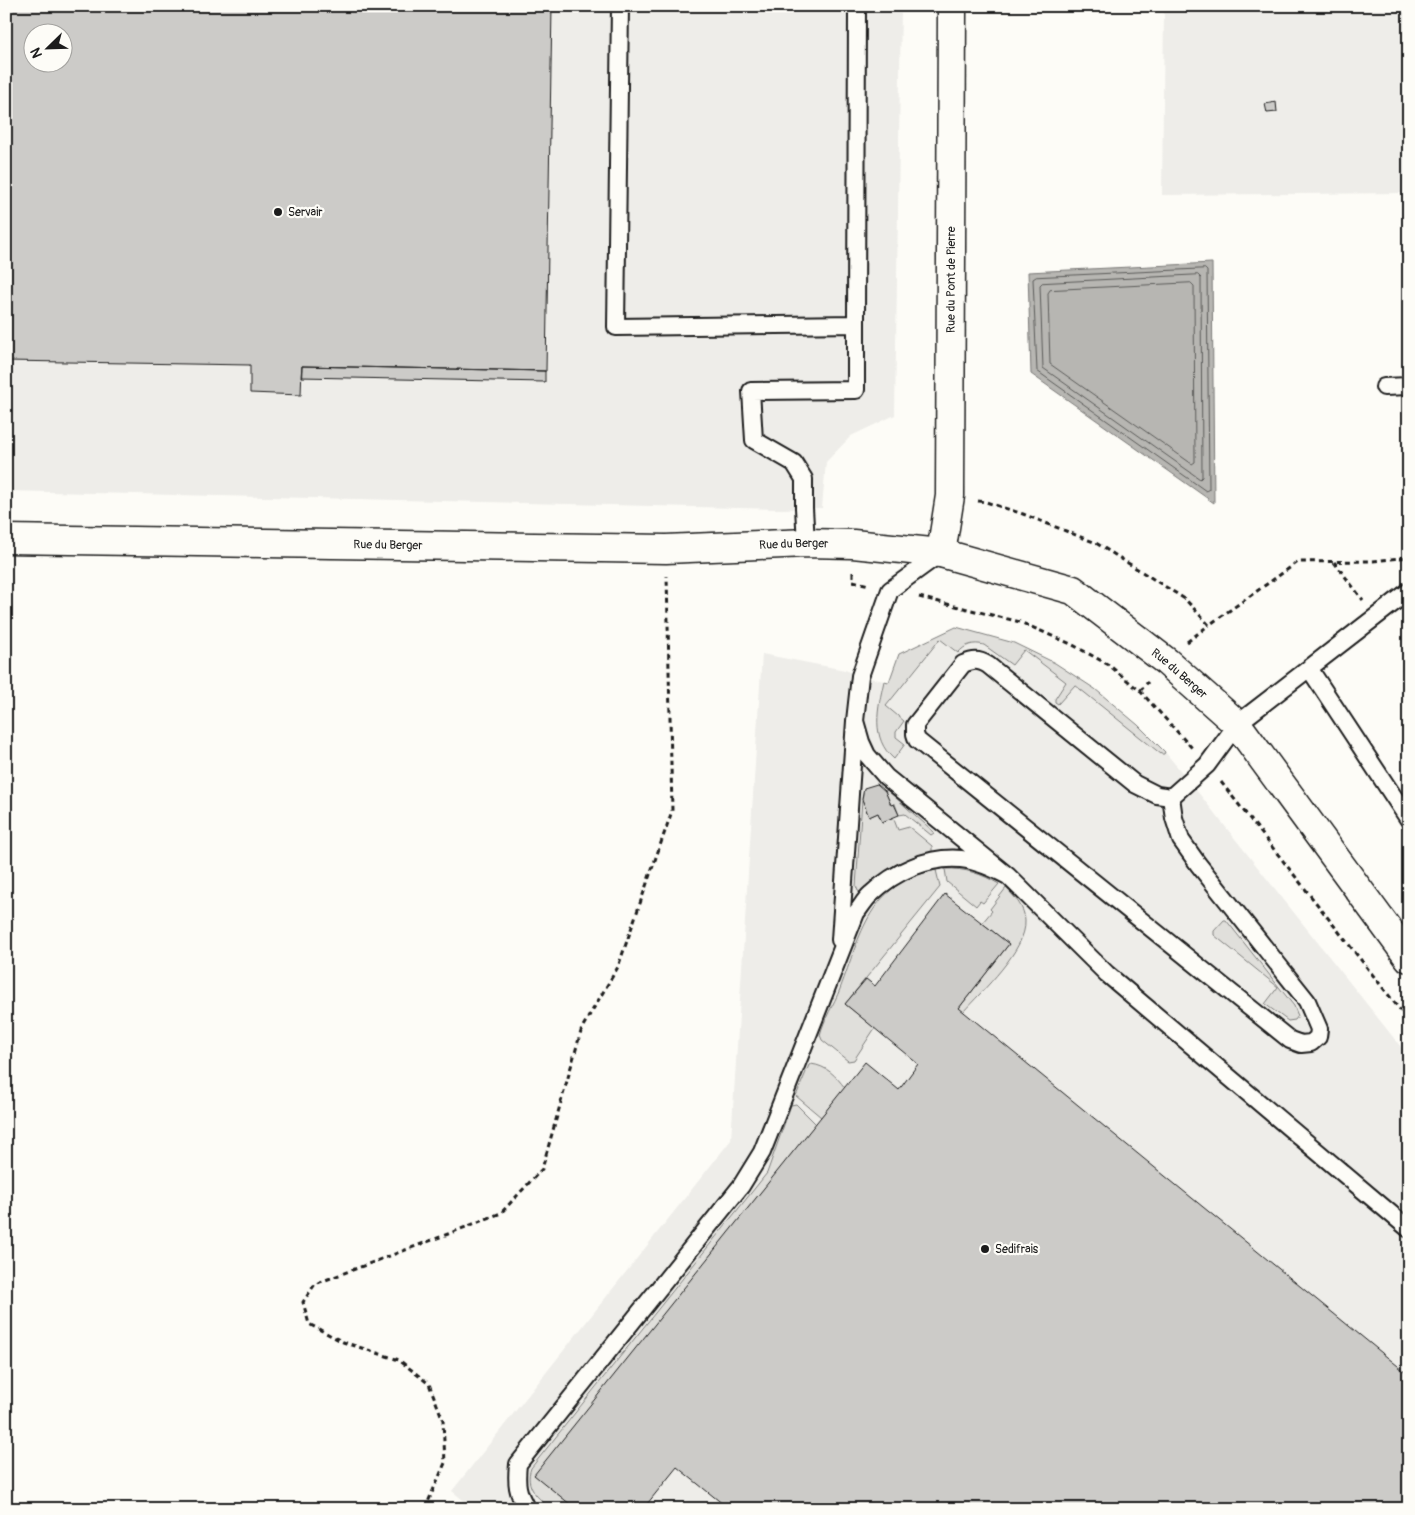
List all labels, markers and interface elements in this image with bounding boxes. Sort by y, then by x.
north arrow [22,22,72,72]
text: N [27,45,46,61]
place label: Servair [288,205,323,220]
marker: Servair [272,206,284,218]
street label: Rue du Pont de Pierre [944,226,959,333]
street label: Rue du Berger [759,536,829,553]
street label: Rue du Berger [353,537,423,553]
street label: Rue du Berger [1148,646,1211,703]
place label: Sedifrais [995,1242,1039,1257]
marker: Sedifrais [979,1243,991,1255]

